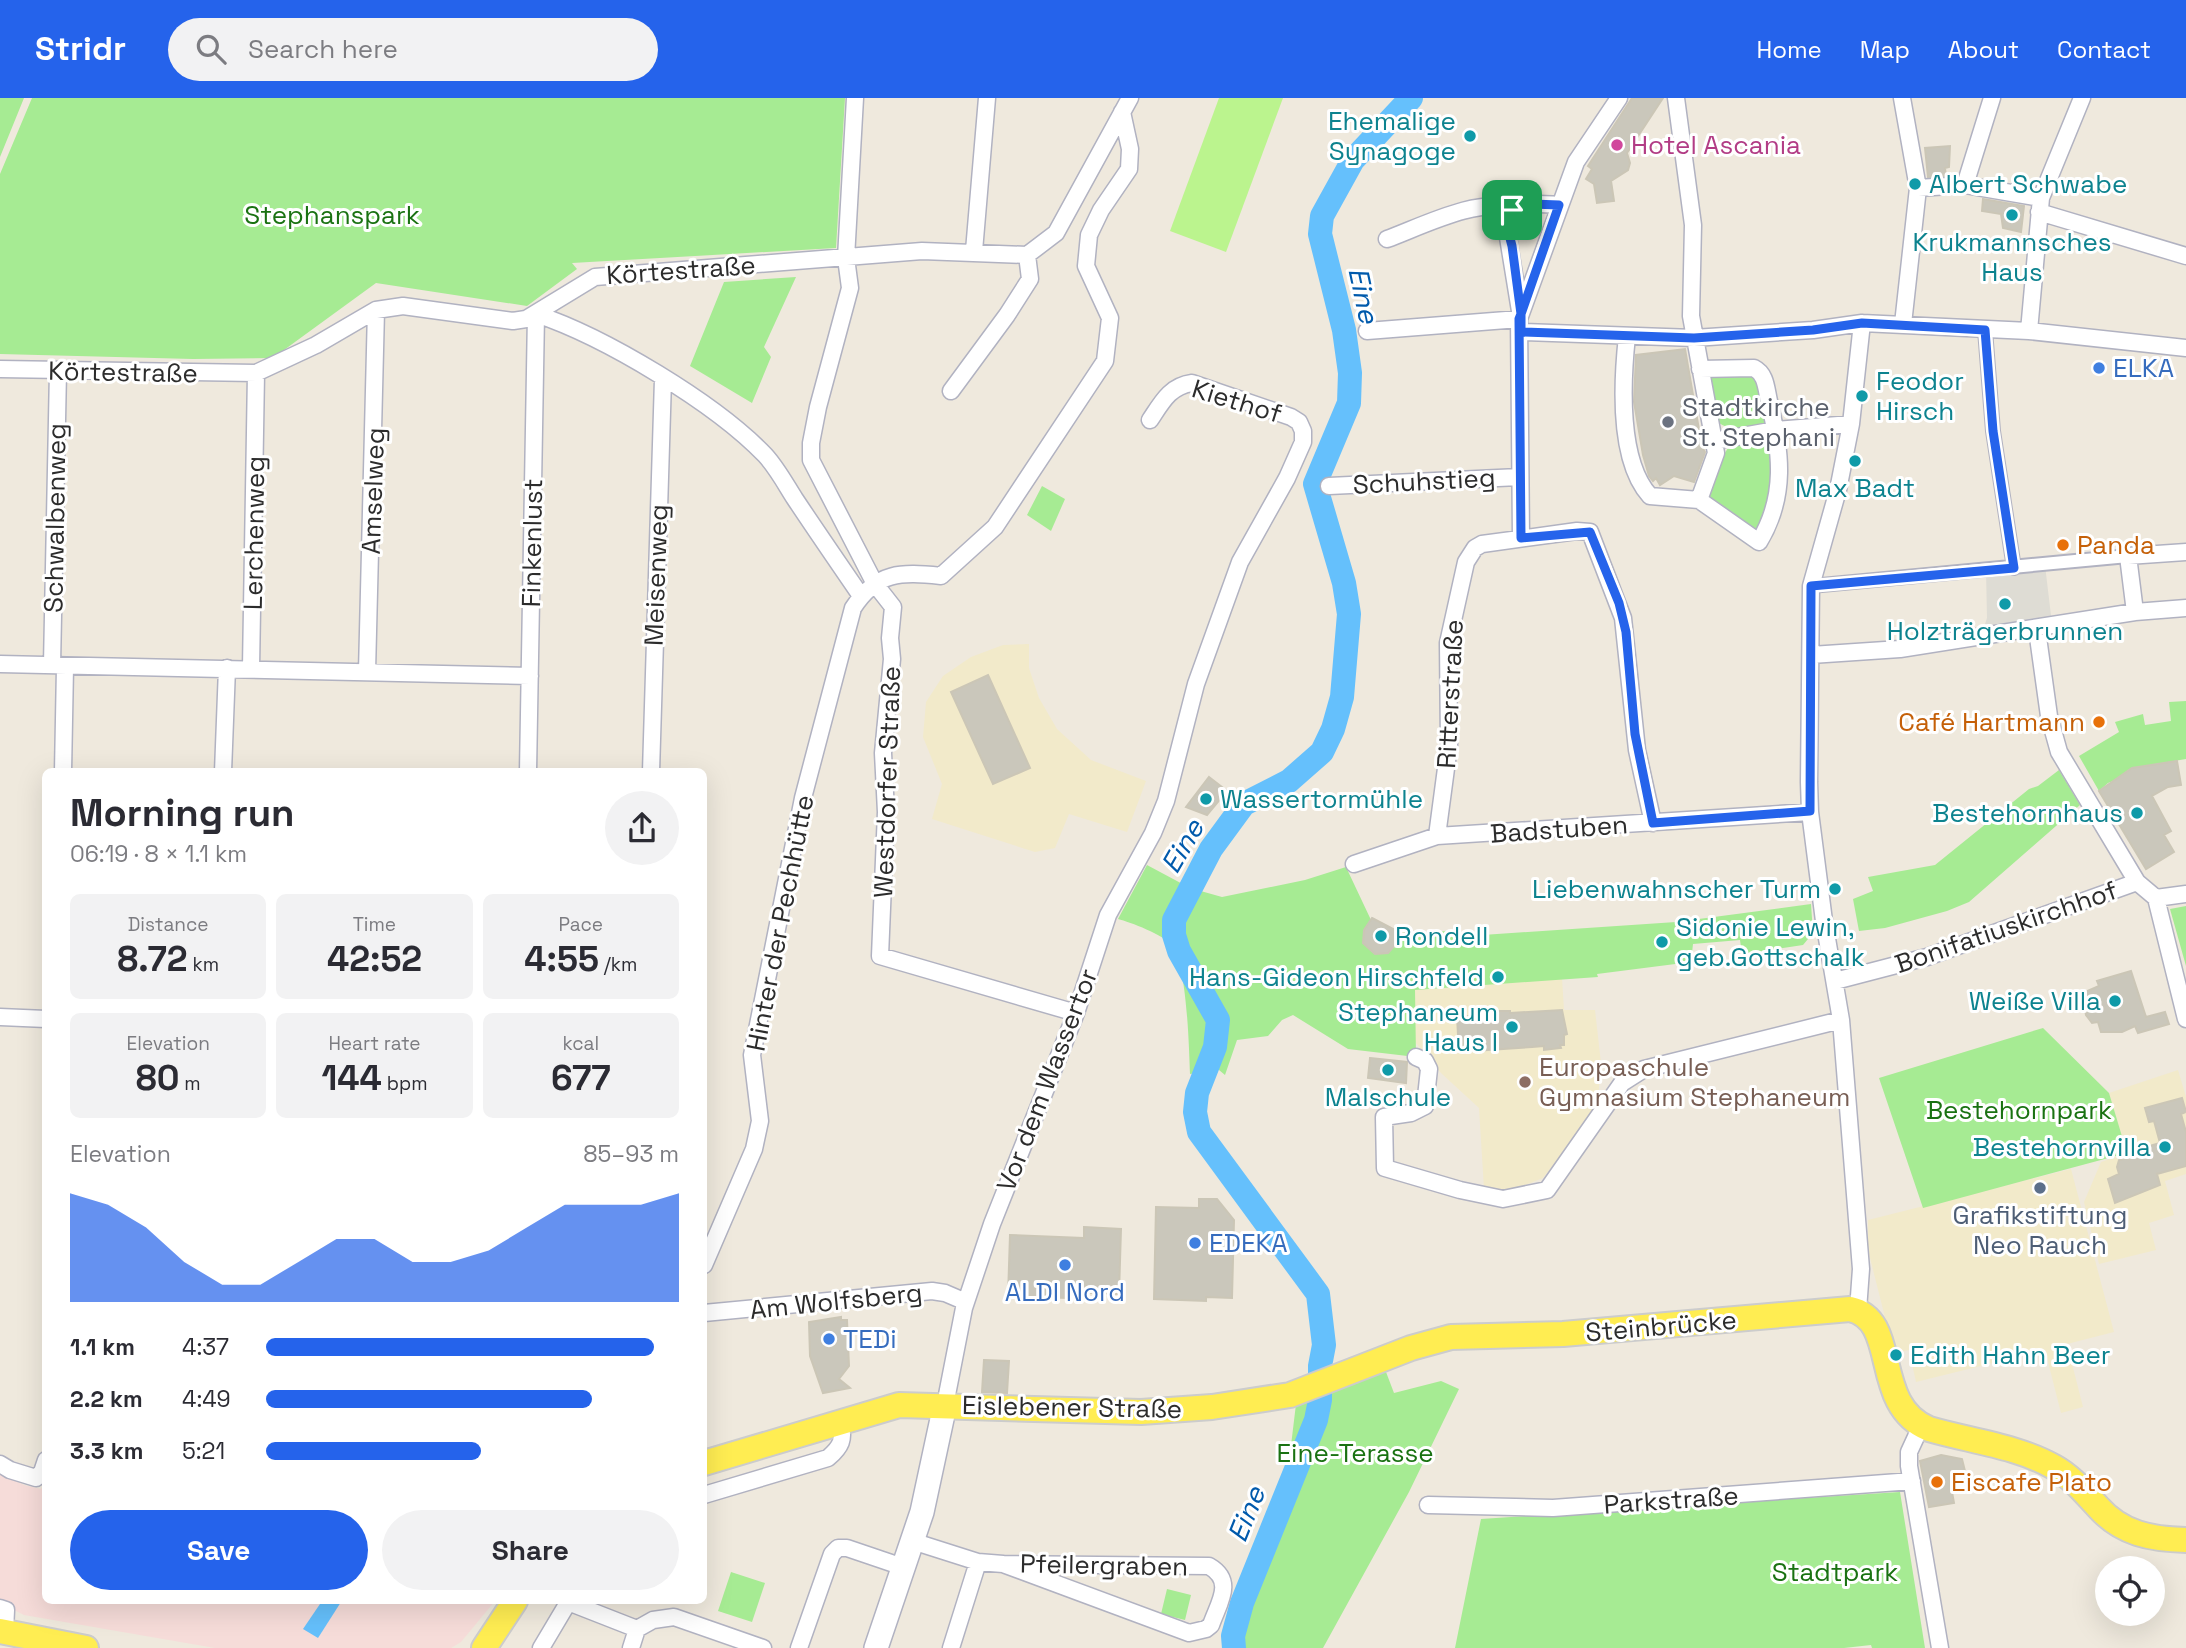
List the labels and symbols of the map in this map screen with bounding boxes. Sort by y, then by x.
place label: Ehemalige Synagoge [1328,104,1456,168]
marker: Ehemalige Synagoge [1462,128,1478,144]
place label: Hotel Ascania [1631,128,1801,162]
marker: Hotel Ascania [1609,137,1625,153]
place label: Albert Schwabe [1929,167,2127,201]
marker: Albert Schwabe [1907,176,1923,192]
pin [1482,180,1542,240]
park label: Stephanspark [244,198,420,232]
marker: Krukmannsches Haus [2004,207,2020,223]
place label: Krukmannsches Haus [1912,225,2112,289]
street label: Körtestraße [605,248,757,292]
water label: Eine [1341,264,1388,328]
place label: ELKA [2113,351,2174,385]
street label: Körtestraße [48,354,198,390]
marker: ELKA [2091,360,2107,376]
place label: Feodor Hirsch [1876,364,1964,428]
street label: Kiethof [1188,371,1286,431]
marker: Feodor Hirsch [1854,388,1870,404]
place label: Stadtkirche St. Stephani [1682,390,1835,454]
marker: Stadtkirche St. Stephani [1660,414,1676,430]
street label: Schwalbenweg [36,423,74,613]
street label: Amselweg [354,427,392,555]
marker: Max Badt [1847,453,1863,469]
street label: Lerchenweg [236,456,272,610]
street label: Schuhstieg [1352,460,1496,502]
place label: Max Badt [1795,471,1915,505]
street label: Finkenlust [514,478,550,608]
street label: Meisenweg [637,504,675,646]
place label: Panda [2077,528,2155,562]
marker: Panda [2055,537,2071,553]
marker: Holzträgerbrunnen [1997,596,2013,612]
place label: Holzträgerbrunnen [1887,614,2123,648]
street label: Ritterstraße [1429,618,1471,770]
street label: Westdorfer Straße [866,665,908,899]
place label: Café Hartmann [1898,705,2085,739]
marker: Café Hartmann [2091,714,2107,730]
place label: Wassertormühle [1220,782,1423,816]
marker: Wassertormühle [1198,791,1214,807]
street label: Hinter der Pechhütte [738,792,822,1054]
place label: Bestehornhaus [1932,796,2123,830]
marker: Bestehornhaus [2129,805,2145,821]
street label: Badstuben [1489,807,1629,851]
water label: Eine [1152,811,1212,879]
place label: Liebenwahnscher Turm [1532,872,1821,906]
street label: Bonifatiuskirchhof [1890,873,2122,981]
marker: Liebenwahnscher Turm [1827,881,1843,897]
place label: Sidonie Lewin, geb.Gottschalk [1676,910,1865,974]
place label: Rondell [1395,919,1488,953]
marker: Rondell [1373,928,1389,944]
marker: Sidonie Lewin, geb.Gottschalk [1654,934,1670,950]
place label: Hans-Gideon Hirschfeld [1189,960,1484,994]
street label: Vor dem Wassertor [989,964,1105,1196]
marker: Hans-Gideon Hirschfeld [1490,969,1506,985]
place label: Weiße Villa [1969,984,2101,1018]
marker: Weiße Villa [2107,993,2123,1009]
place label: Stephaneum Haus I [1338,995,1498,1059]
marker: Stephaneum Haus I [1504,1019,1520,1035]
place label: Europaschule Gymnasium Stephaneum [1539,1050,1850,1114]
marker: Malschule [1380,1062,1396,1078]
marker: Europaschule Gymnasium Stephaneum [1517,1074,1533,1090]
place label: Malschule [1325,1080,1451,1114]
park label: Bestehornpark [1926,1093,2112,1127]
place label: Bestehornvilla [1973,1130,2151,1164]
marker: Bestehornvilla [2157,1139,2173,1155]
marker: Grafikstiftung Neo Rauch [2032,1180,2048,1196]
place label: Grafikstiftung Neo Rauch [1953,1198,2127,1262]
place label: EDEKA [1209,1226,1288,1260]
marker: EDEKA [1187,1235,1203,1251]
marker: ALDI Nord [1057,1257,1073,1273]
street label: Am Wolfsberg [748,1275,924,1327]
place label: ALDI Nord [1005,1275,1125,1309]
street label: Steinbrücke [1584,1302,1738,1350]
place label: TEDi [843,1322,897,1356]
marker: TEDi [821,1331,837,1347]
place label: Edith Hahn Beer [1910,1338,2111,1372]
marker: Edith Hahn Beer [1888,1347,1904,1363]
street label: Eislebener Straße [962,1388,1182,1426]
park label: Eine-Terasse [1276,1436,1434,1470]
place label: Eiscafe Plato [1951,1465,2112,1499]
marker: Eiscafe Plato [1929,1474,1945,1490]
street label: Parkstraße [1602,1478,1740,1522]
water label: Eine [1219,1480,1274,1547]
street label: Pfeilergraben [1019,1547,1189,1583]
park label: Stadtpark [1772,1555,1898,1589]

